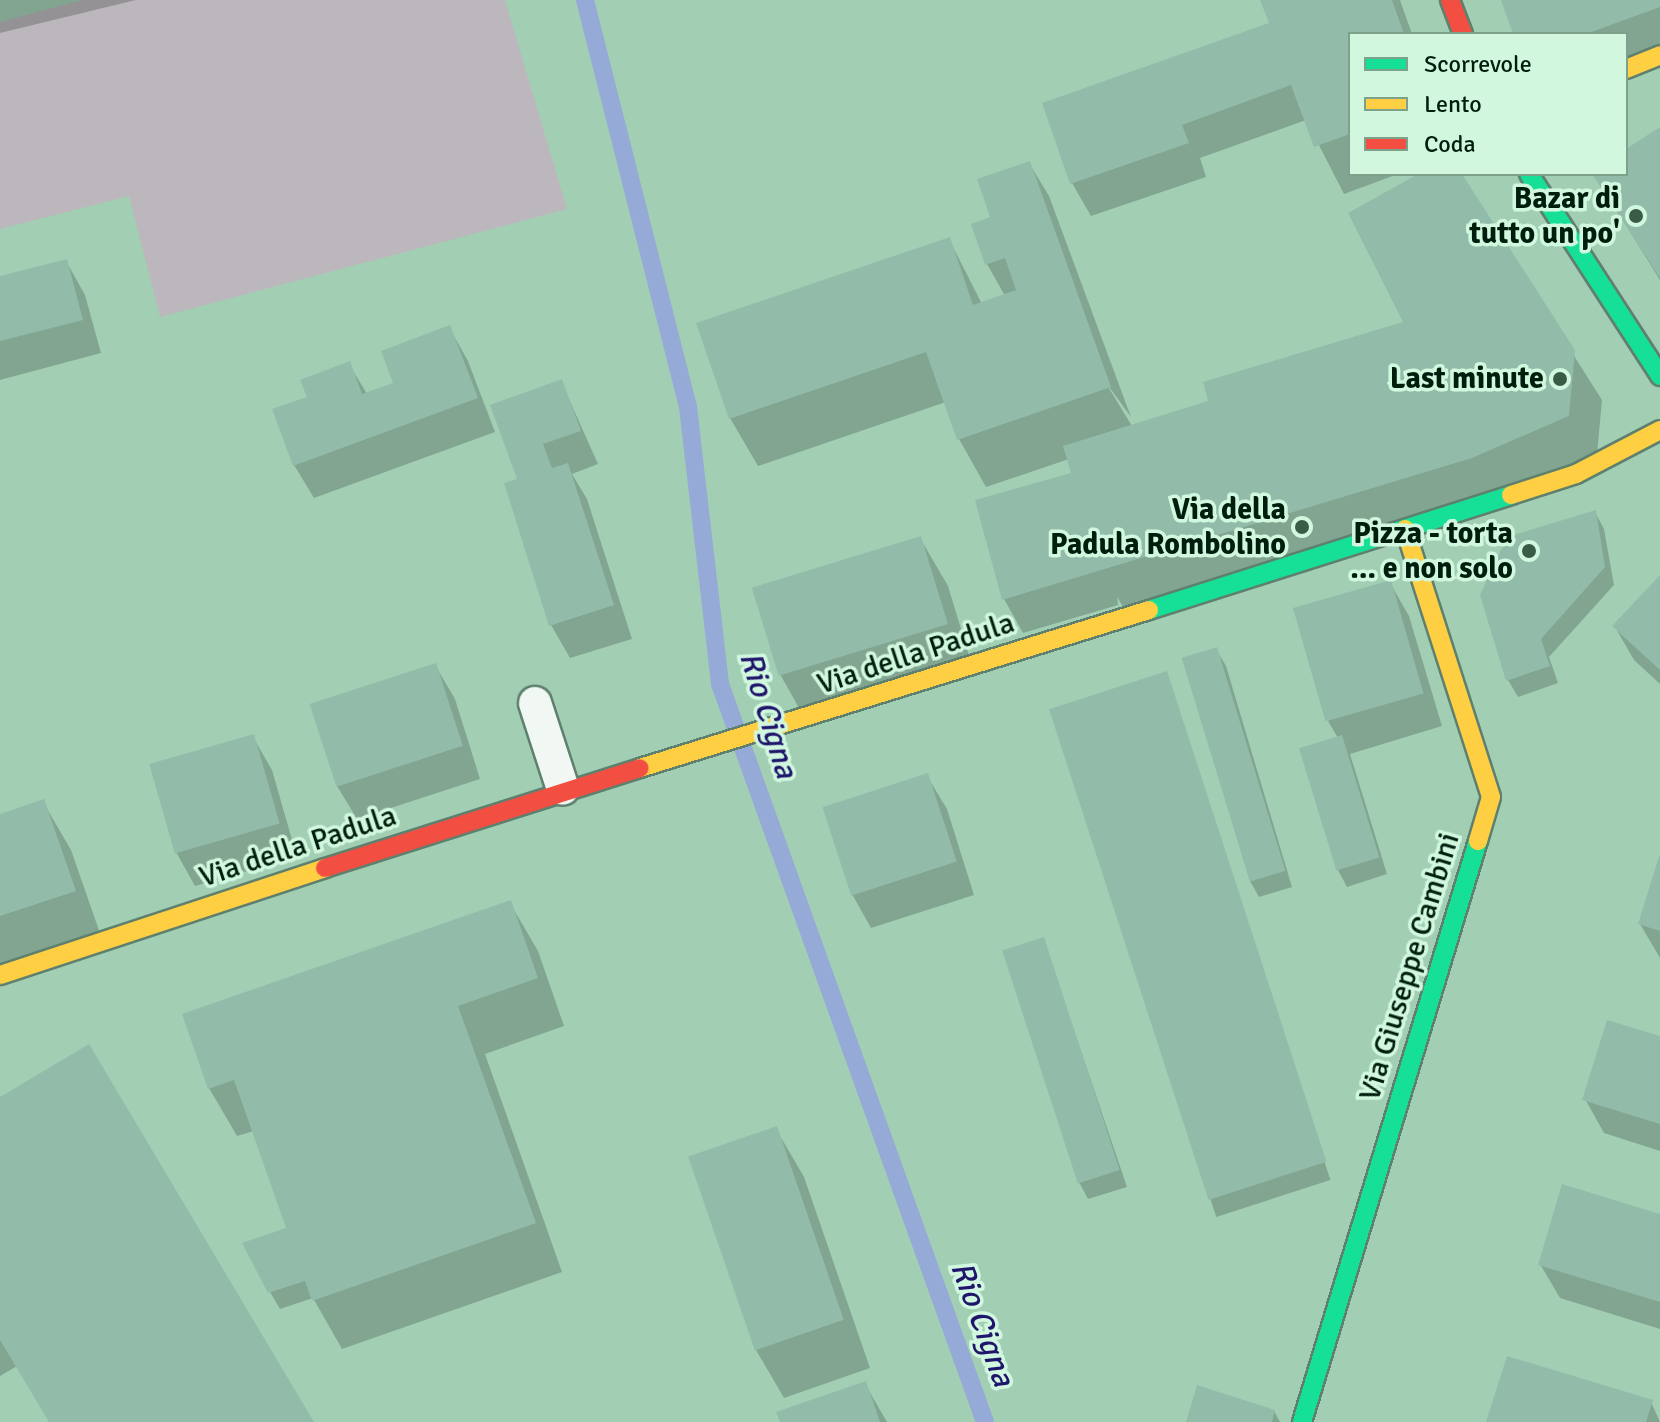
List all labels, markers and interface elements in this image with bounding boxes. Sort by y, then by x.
legend [1348,32,1628,176]
text: Scorrevole [1424,49,1532,79]
text: Lento [1424,89,1482,119]
text: Coda [1424,129,1476,159]
place label: Bazar di tutto un po' [1470,181,1620,252]
marker: Bazar di tutto un po' [1627,207,1645,225]
place label: Last minute [1390,361,1544,397]
marker: Last minute [1551,370,1569,388]
place label: Via della Padula Rombolino [1050,492,1286,562]
place label: Pizza - torta … e non solo [1350,516,1513,586]
marker: Via della Padula Rombolino [1293,518,1311,536]
marker: Pizza - torta … e non solo [1520,542,1538,560]
street label: Via della Padula [813,605,1019,703]
water label: Rio Cigna [731,647,805,783]
street label: Via della Padula [195,798,401,896]
street label: Via Giuseppe Cambini [1352,829,1468,1105]
water label: Rio Cigna [942,1256,1022,1392]

